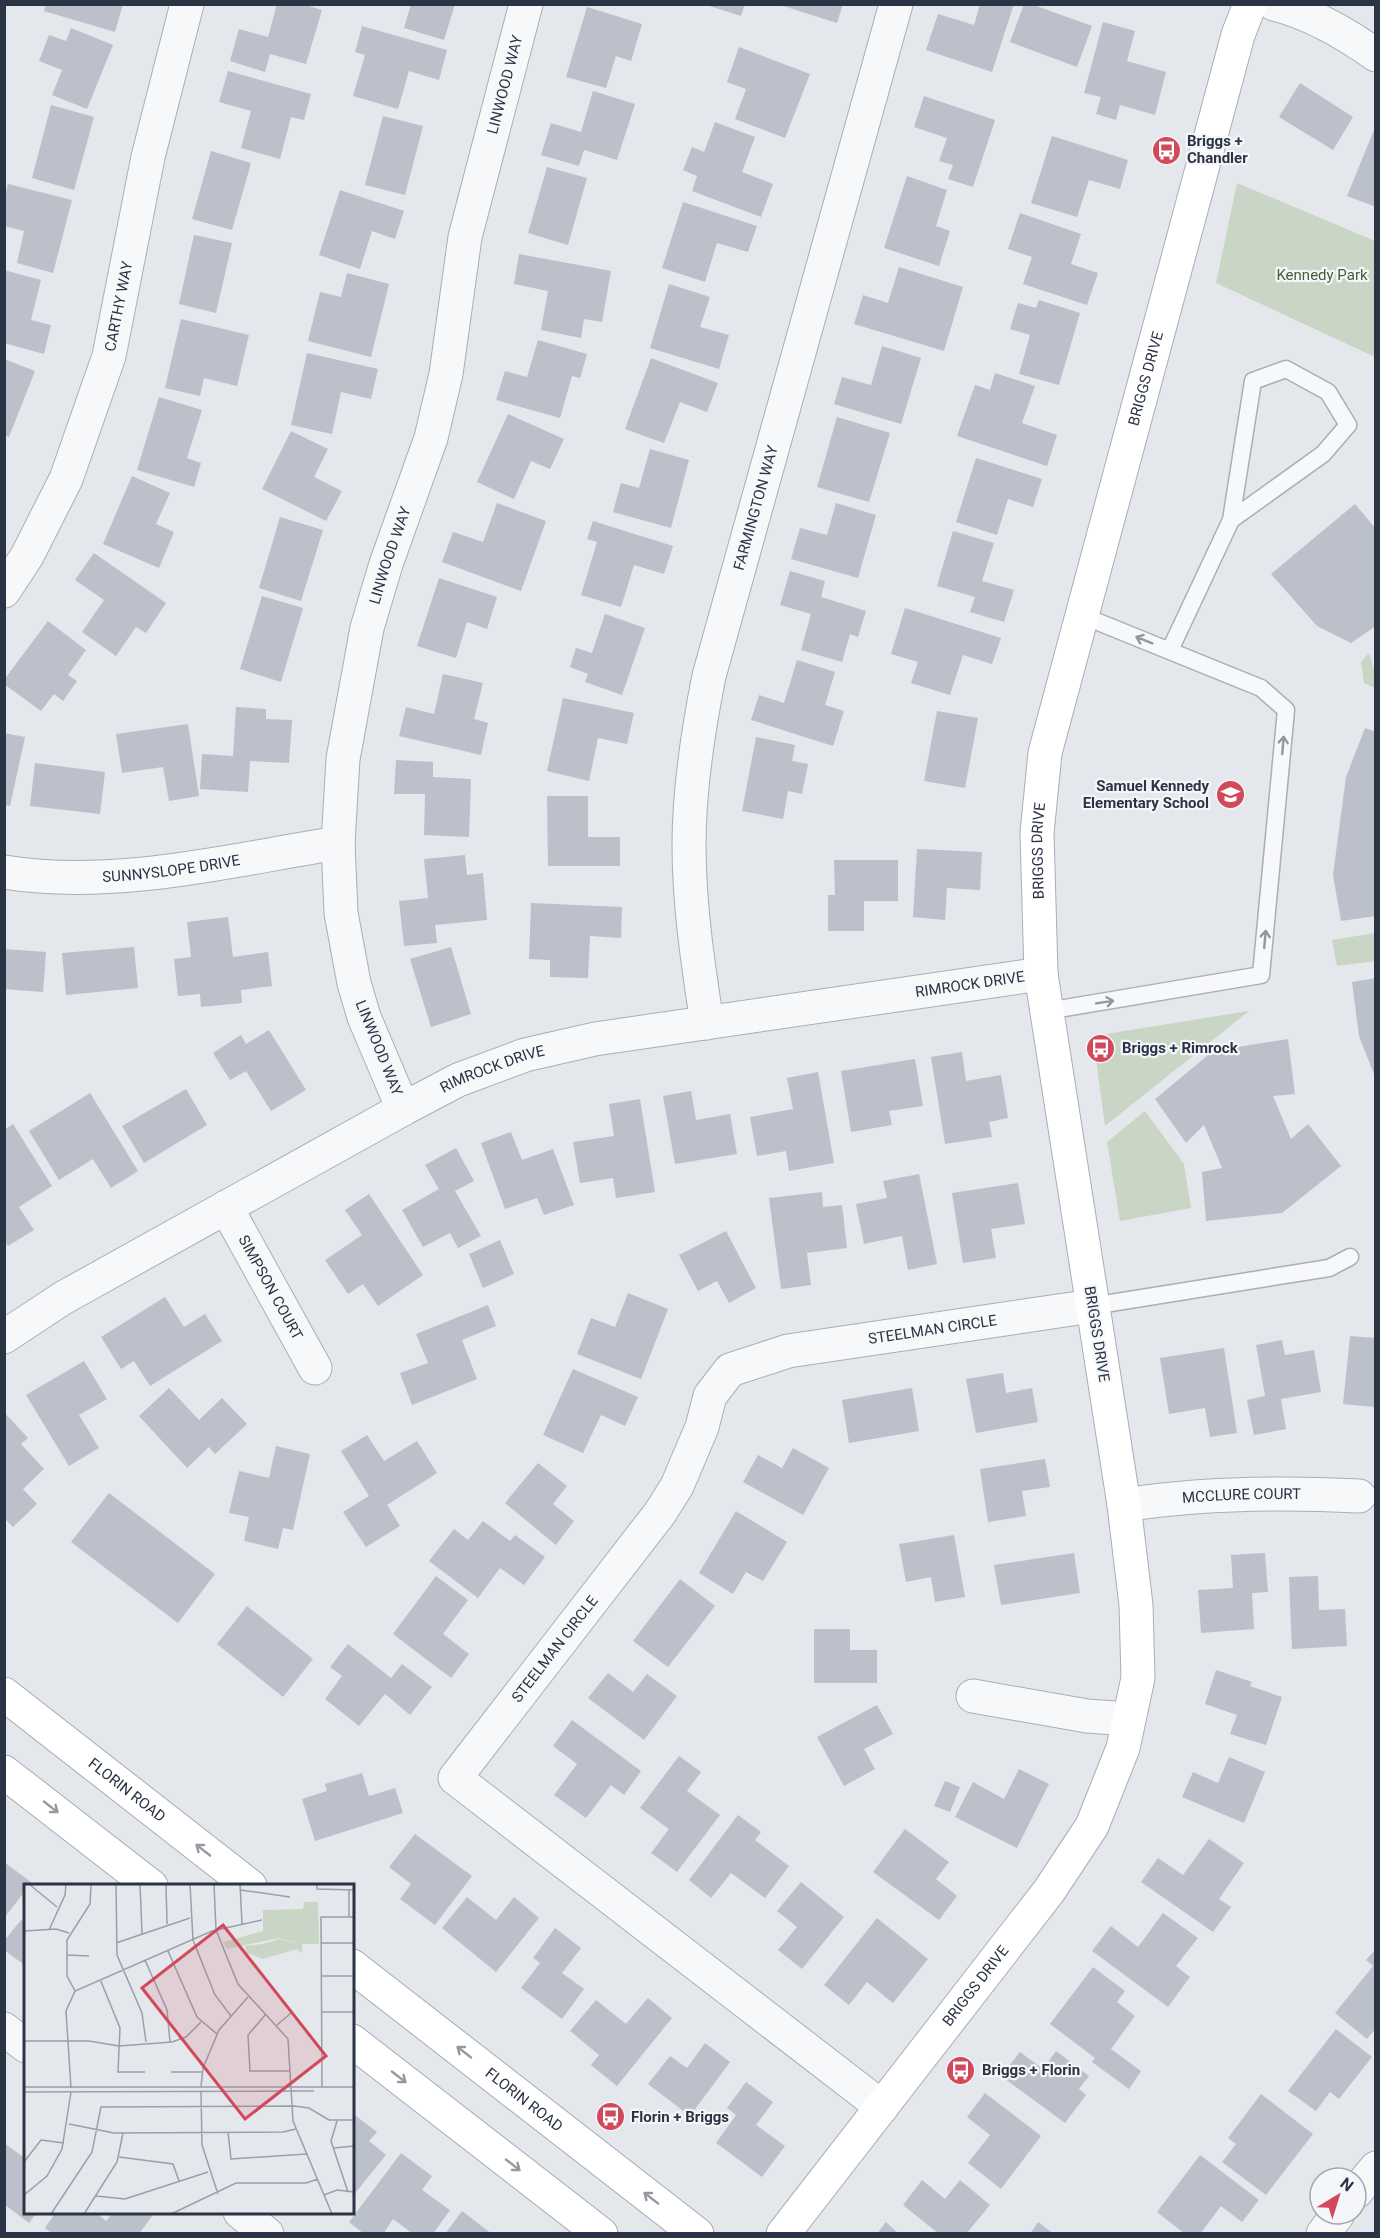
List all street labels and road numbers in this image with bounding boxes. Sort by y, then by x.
street label: LINWOOD WAY [483,33,526,136]
street label: CARTHY WAY [101,260,136,353]
street label: BRIGGS DRIVE [1124,329,1167,428]
street label: FARMINGTON WAY [730,443,782,572]
street label: LINWOOD WAY [366,504,415,606]
street label: BRIGGS DRIVE [1028,801,1049,900]
street label: SUNNYSLOPE DRIVE [102,851,242,886]
street label: RIMROCK DRIVE [914,967,1026,1001]
street label: LINWOOD WAY [352,998,406,1098]
street label: RIMROCK DRIVE [437,1042,547,1097]
street label: SIMPSON COURT [234,1232,307,1343]
street label: BRIGGS DRIVE [1081,1285,1114,1384]
street label: STEELMAN CIRCLE [867,1311,999,1348]
street label: MCCLURE COURT [1181,1485,1301,1507]
street label: STEELMAN CIRCLE [508,1592,602,1706]
street label: FLORIN ROAD [85,1754,169,1826]
street label: BRIGGS DRIVE [939,1942,1013,2030]
street label: FLORIN ROAD [482,2064,566,2135]

